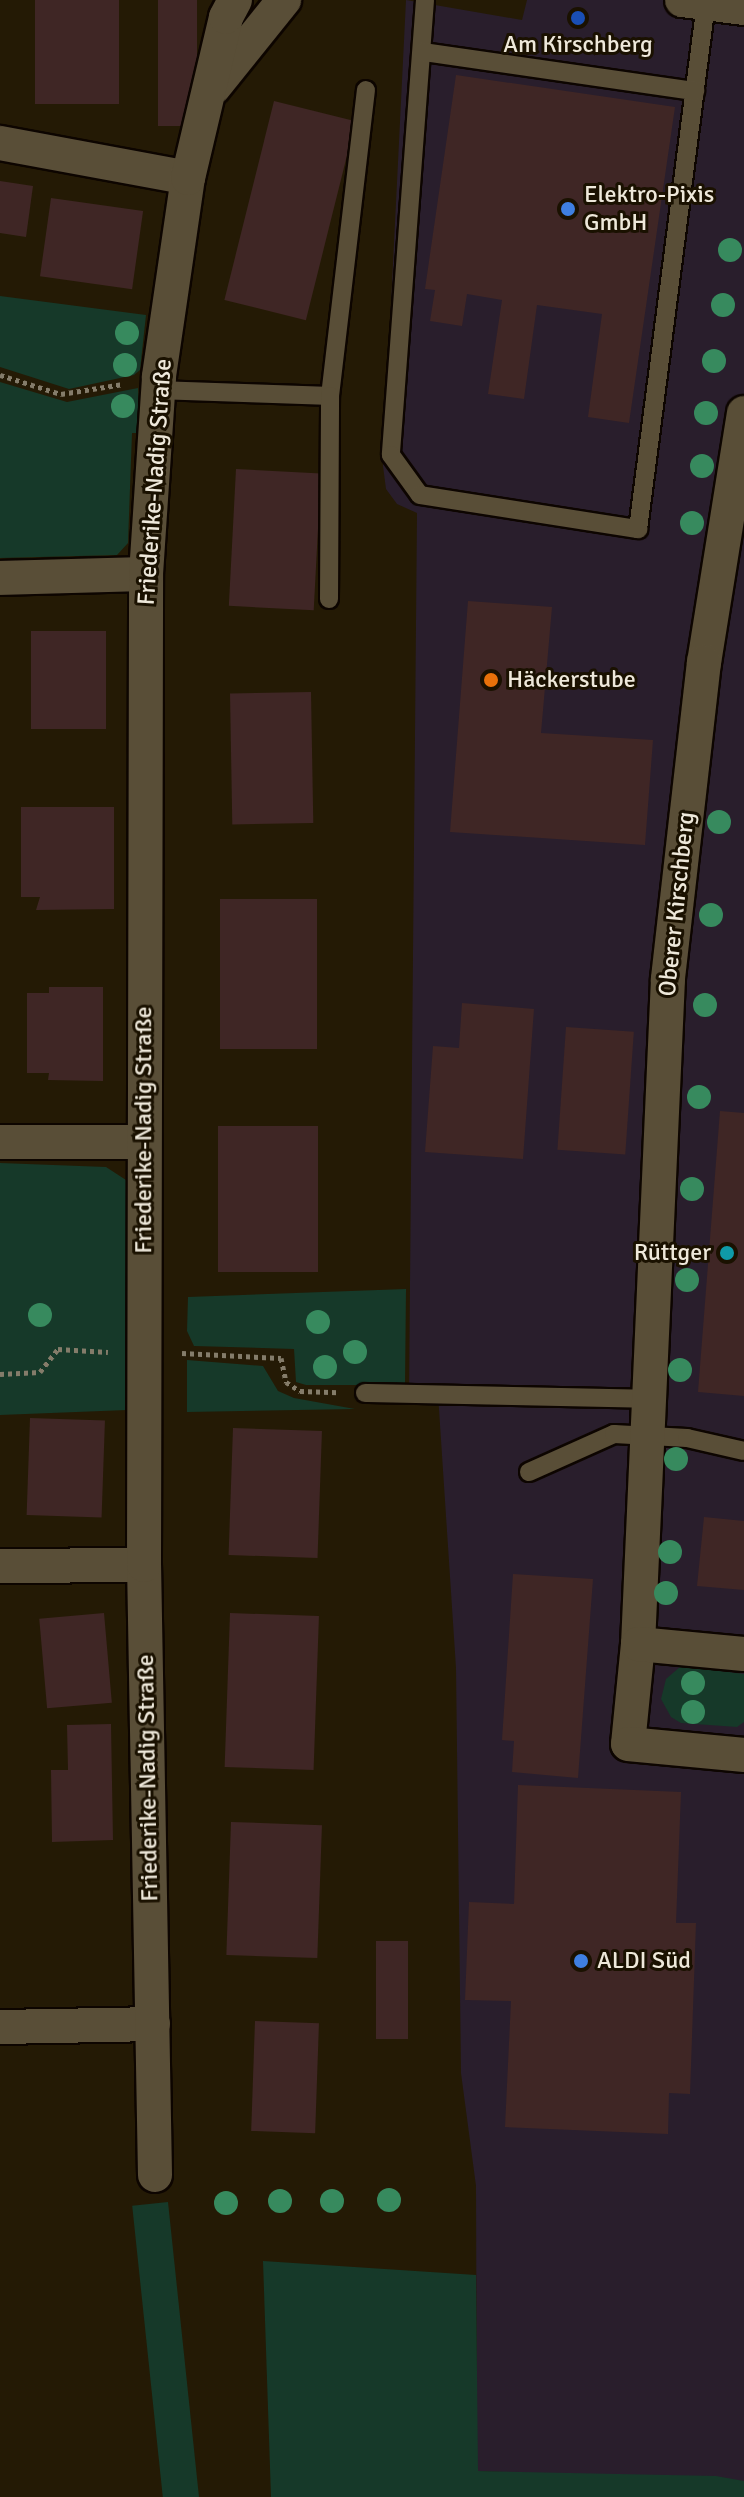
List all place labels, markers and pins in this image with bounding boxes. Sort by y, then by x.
marker: Am Kirschberg [569,9,587,27]
place label: Am Kirschberg [503,31,653,59]
place label: Elektro-Pixis GmbH [584,181,714,237]
marker: Elektro-Pixis GmbH [559,200,577,218]
place label: Häckerstube [507,666,636,694]
marker: Häckerstube [482,671,500,689]
place label: Rüttger [634,1239,711,1267]
marker: Rüttger [718,1244,736,1262]
place label: ALDI Süd [597,1947,691,1975]
marker: ALDI Süd [572,1952,590,1970]

